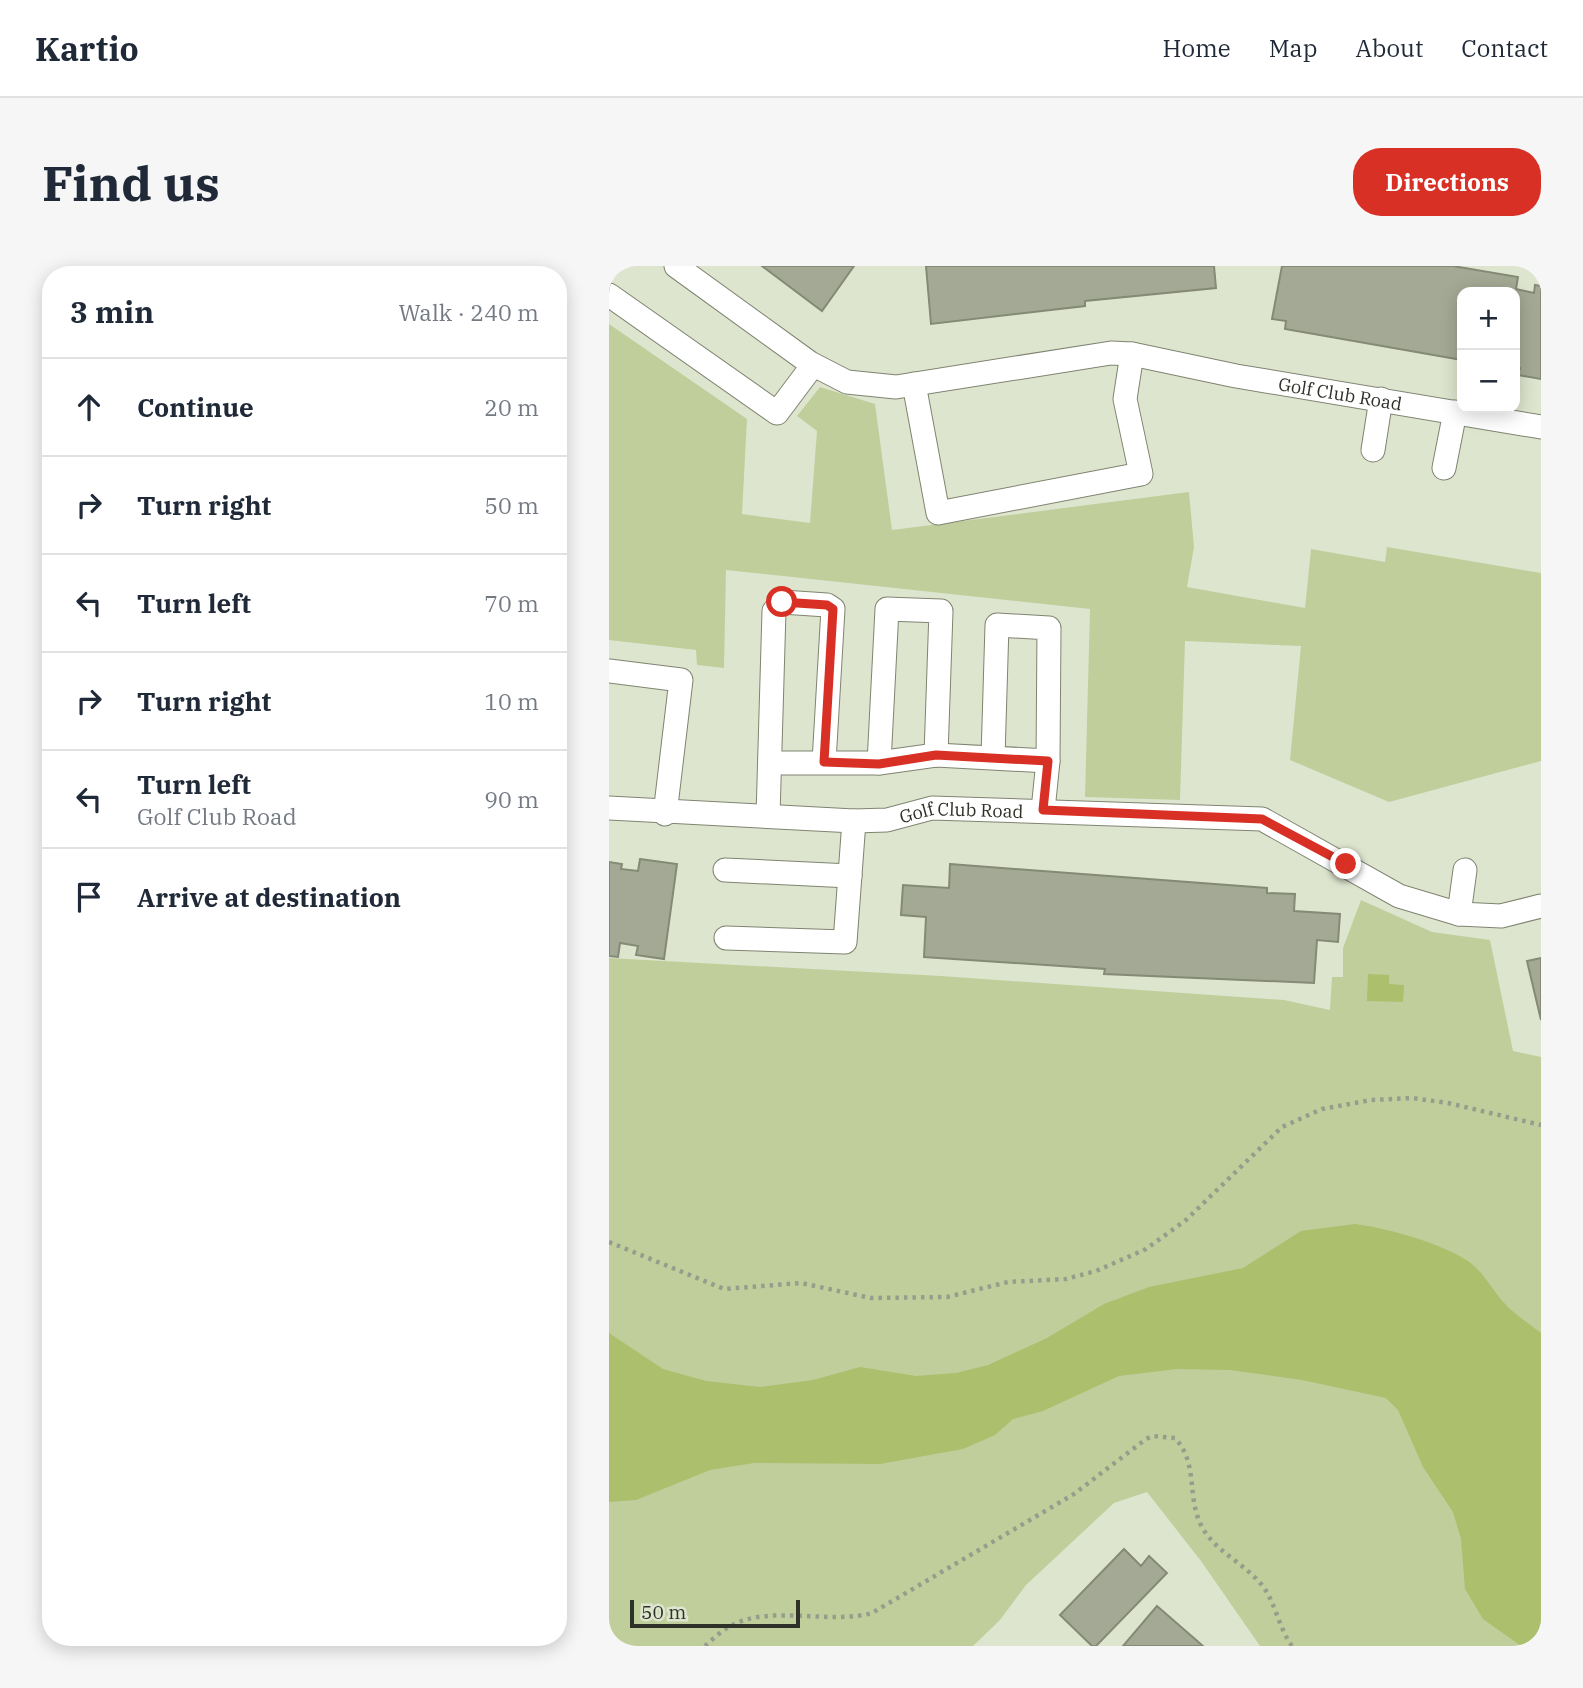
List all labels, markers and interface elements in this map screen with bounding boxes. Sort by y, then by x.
text: Kartio [35,27,139,70]
text: Home [1163,32,1231,64]
text: Map [1269,32,1317,64]
text: About [1355,32,1423,64]
text: Contact [1461,32,1548,64]
button: Directions [1353,148,1541,216]
text: Find us [42,151,220,214]
map controls [1457,287,1520,413]
button: + [1457,287,1520,350]
text: 3 min [70,292,154,331]
text: Walk · 240 m [398,297,539,327]
button: − [1457,350,1520,413]
street label: Golf Club Road [1277,372,1404,415]
icon: ahead [70,388,108,426]
text: Continue [137,390,254,424]
text: 20 m [484,392,539,422]
icon: right [70,486,108,524]
text: Turn right [137,488,271,522]
text: 50 m [484,490,539,520]
icon: left [70,584,108,622]
text: Turn left [137,586,251,620]
route start [766,586,797,617]
text: 70 m [484,588,539,618]
icon: right [70,682,108,720]
text: Turn right [137,684,271,718]
text: 10 m [484,686,539,716]
text: Turn left [137,767,251,801]
icon: left [70,780,108,818]
text: 90 m [484,784,539,814]
street label: Golf Club Road [897,796,1024,828]
text: Golf Club Road [137,801,297,831]
route end [1330,848,1361,879]
icon: arrive [70,878,108,916]
text: Arrive at destination [137,880,401,914]
scale bar [630,1597,800,1629]
text: 50 m [641,1600,686,1624]

